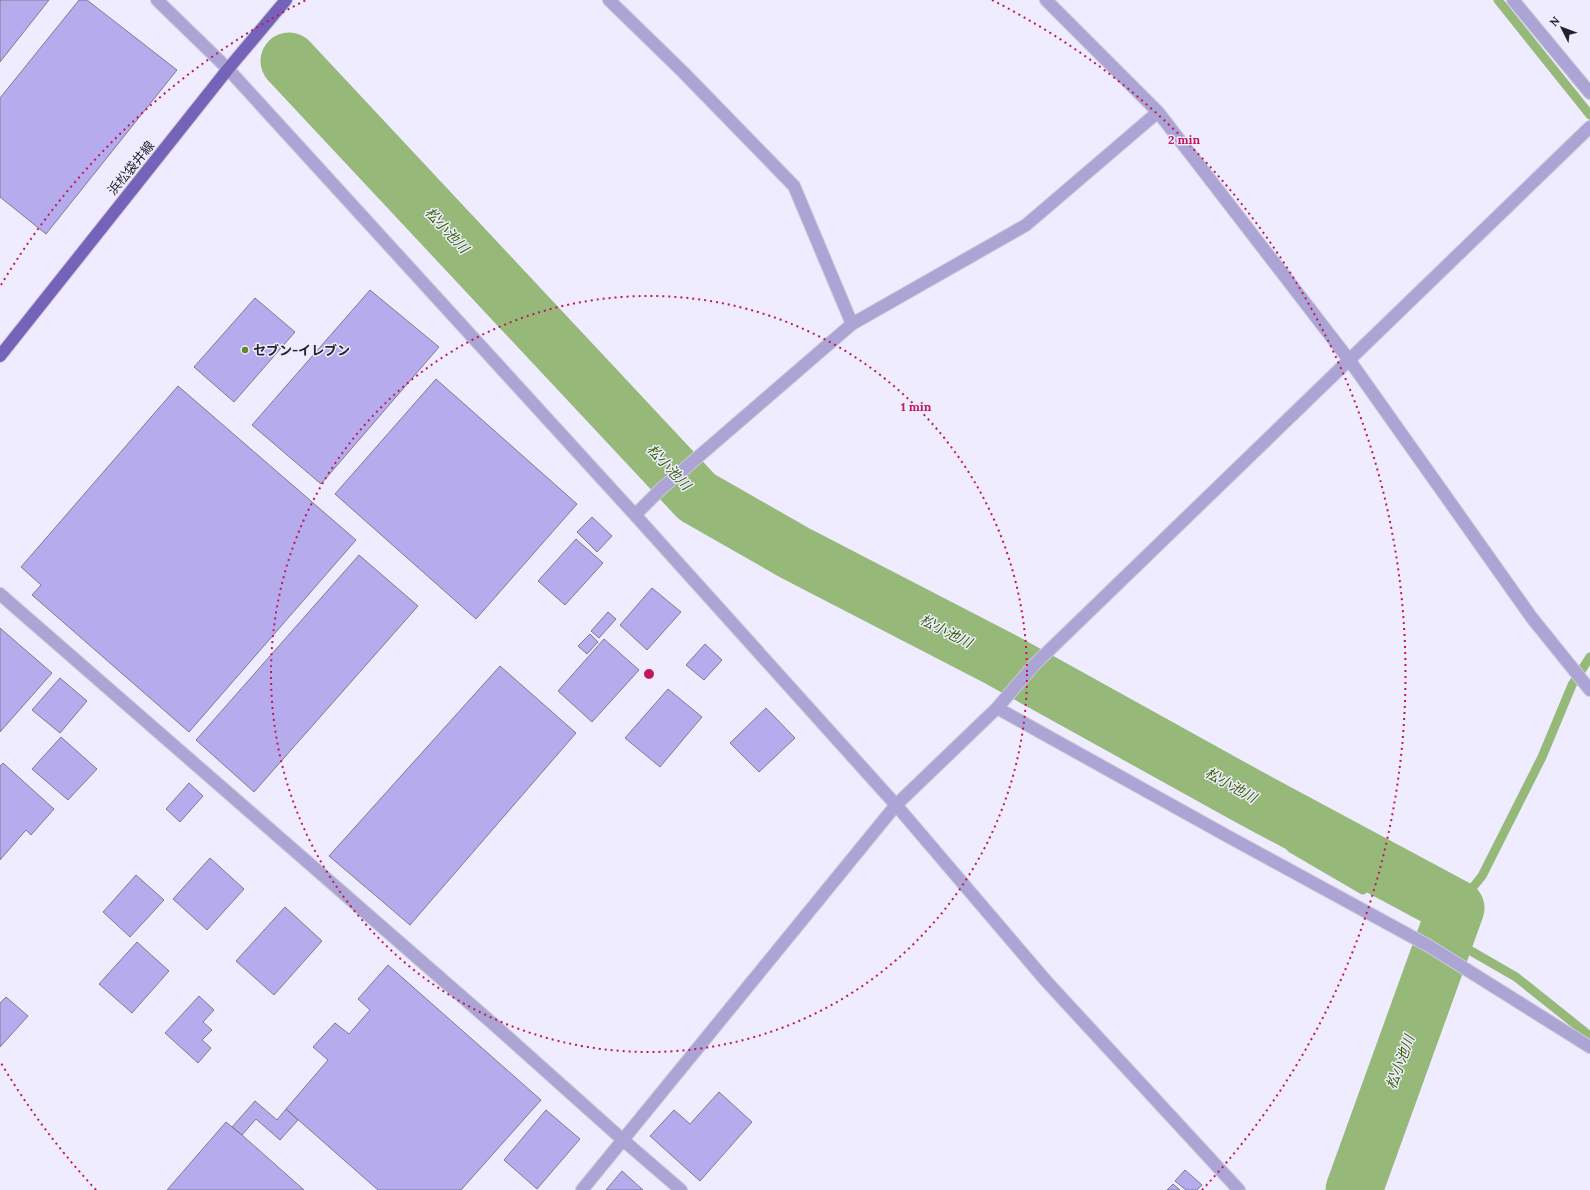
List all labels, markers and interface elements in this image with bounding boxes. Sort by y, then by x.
north arrow [1542,8,1582,48]
text: N [1547,13,1563,29]
text: 2 min [1168,132,1200,147]
street label: 浜松袋井線 [104,137,158,199]
water label: 松小池川 [421,203,474,258]
place label: セブン-イレブン [253,342,350,359]
marker: セブン-イレブン [240,345,250,355]
text: 1 min [901,399,932,414]
water label: 松小池川 [643,440,696,495]
water label: 松小池川 [917,610,977,653]
centre of rings [642,667,656,681]
water label: 松小池川 [1202,764,1262,807]
water label: 松小池川 [1382,1031,1419,1091]

